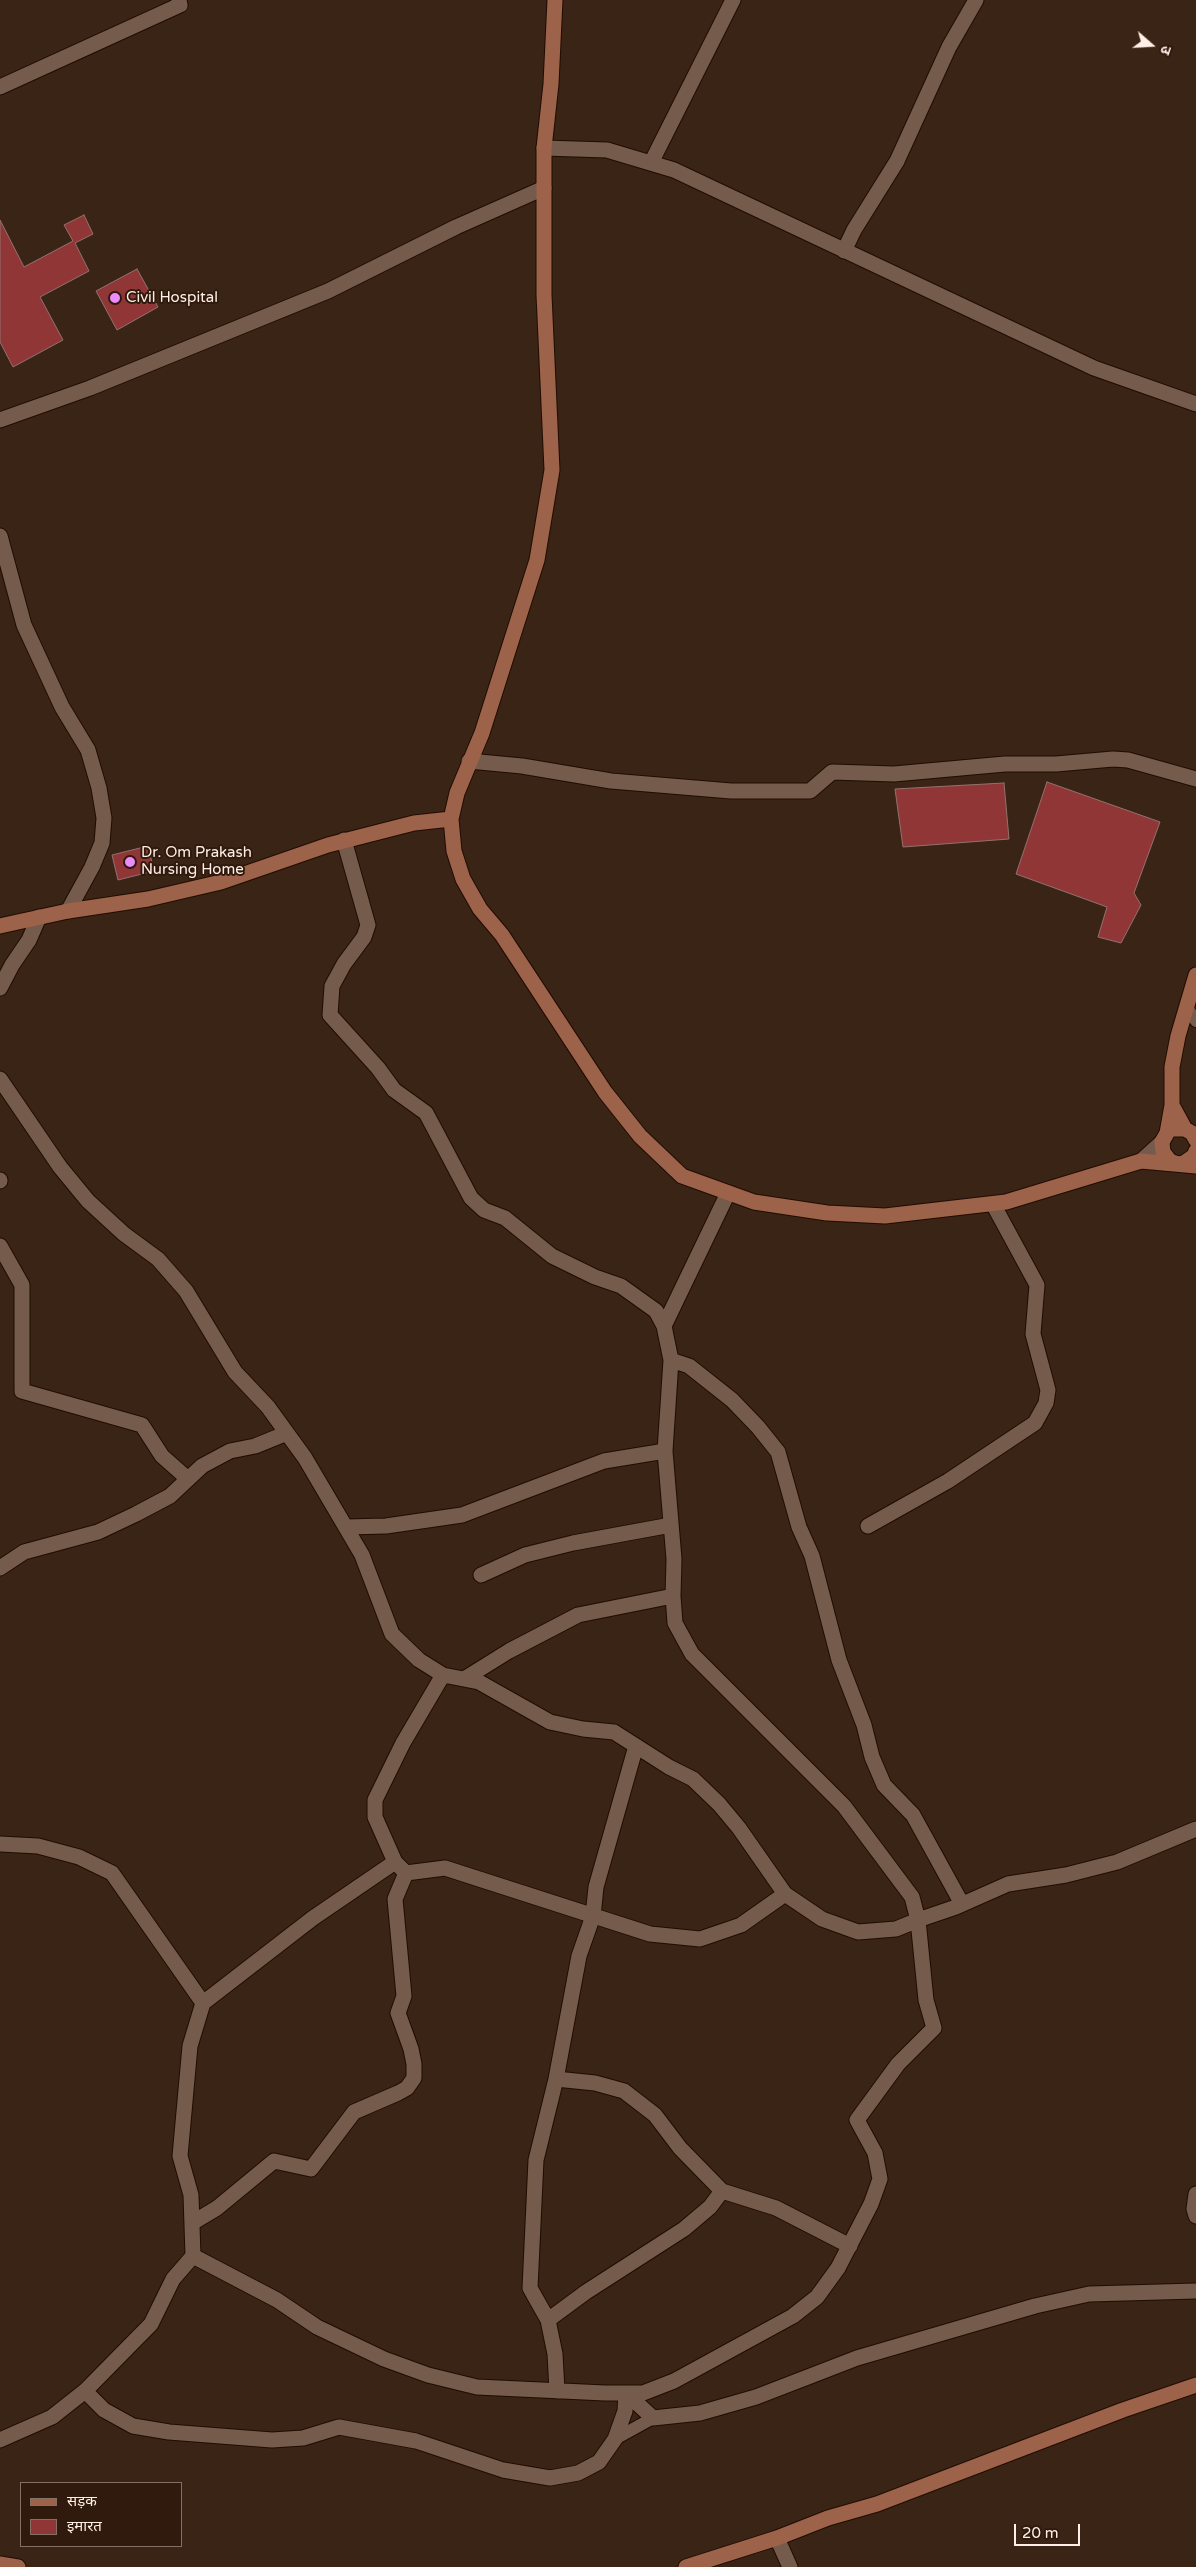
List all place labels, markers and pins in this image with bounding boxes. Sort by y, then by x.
place label: Civil Hospital [126,289,218,307]
marker: Civil Hospital [108,291,122,305]
place label: Dr. Om Prakash Nursing Home [141,844,252,879]
marker: Dr. Om Prakash Nursing Home [123,855,137,869]

